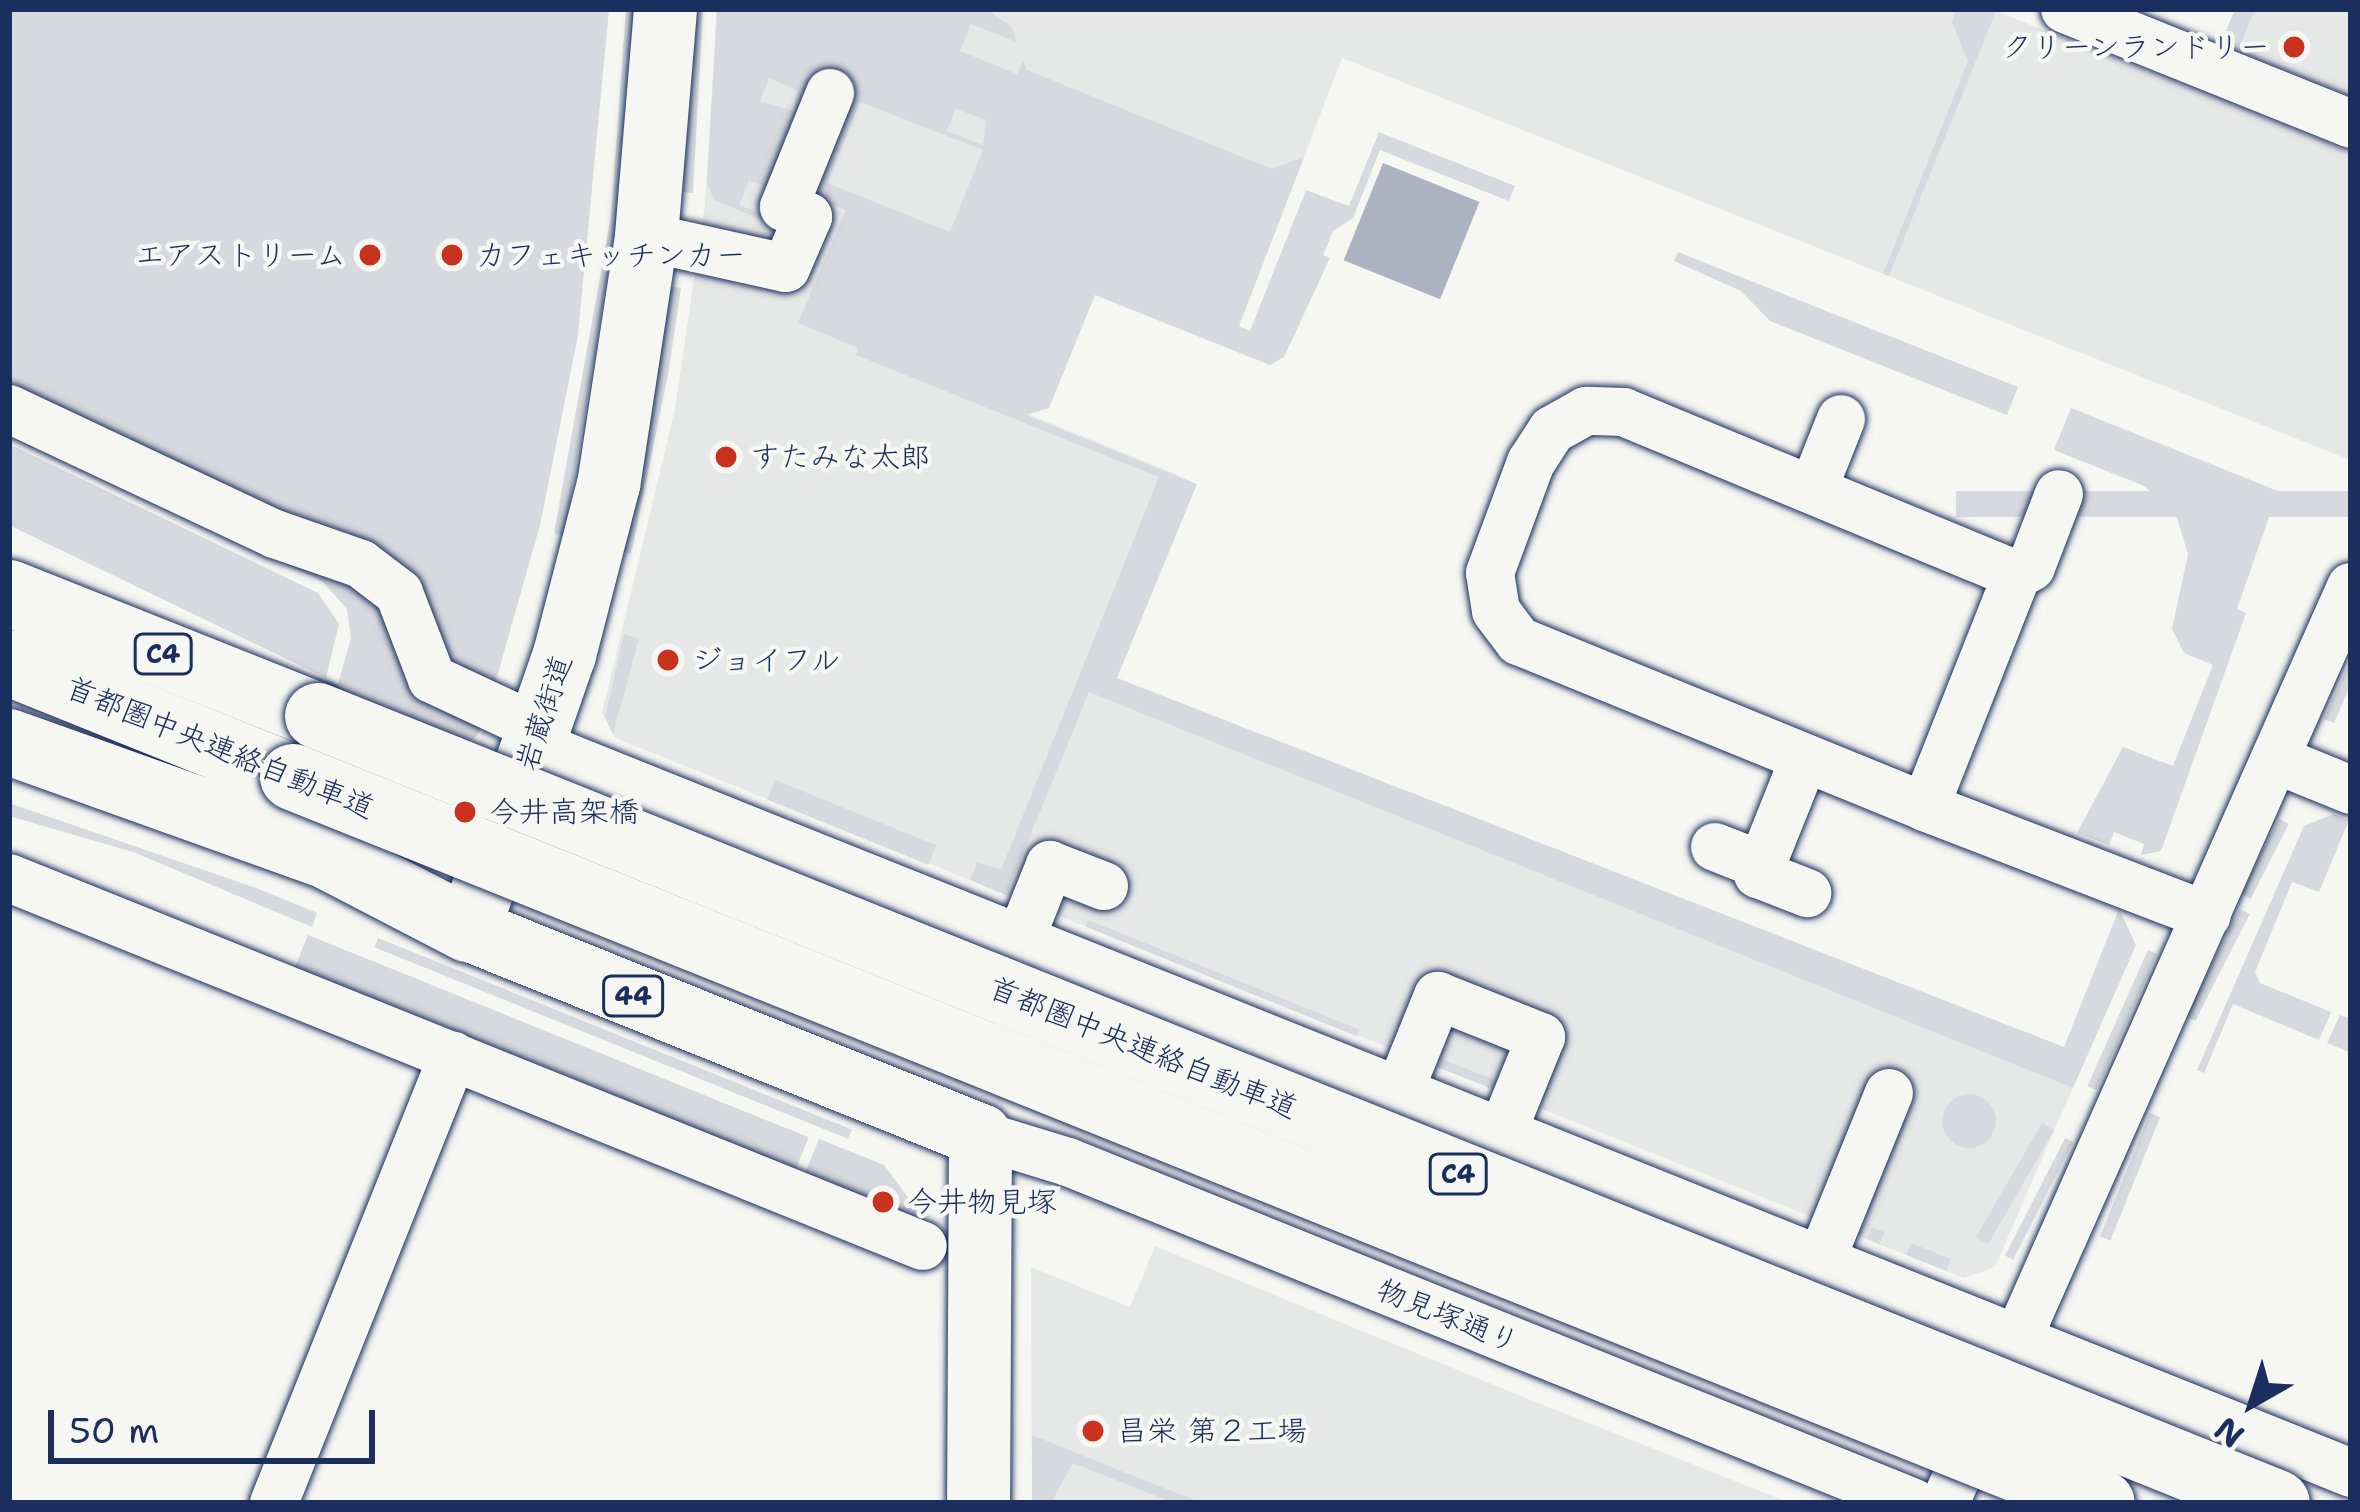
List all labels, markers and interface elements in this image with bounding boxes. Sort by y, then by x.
place label: クリーンランドリー [2000,29,2270,65]
marker: クリーンランドリー [2281,34,2307,60]
place label: エアストリーム [136,237,346,273]
place label: カフェキッチンカー [476,237,746,273]
marker: エアストリーム [357,242,383,268]
marker: カフェキッチンカー [439,242,465,268]
place label: すたみな太郎 [750,439,930,475]
marker: すたみな太郎 [713,444,739,470]
road number: C4 [133,633,193,675]
place label: ジョイフル [692,642,842,678]
marker: ジョイフル [655,647,681,673]
street label: 岩蔵街道 [508,650,580,776]
street label: 首都圏中央連絡自動車道 [60,670,380,826]
place label: 今井高架橋 [489,794,639,830]
marker: 今井高架橋 [452,799,478,825]
street label: 首都圏中央連絡自動車道 [983,970,1303,1126]
road number: 44 [600,975,666,1017]
road number: C4 [1428,1153,1488,1195]
place label: 今井物見塚 [907,1184,1057,1220]
marker: 今井物見塚 [870,1189,896,1215]
street label: 物見塚通り [1372,1271,1524,1361]
north arrow [2192,1344,2312,1464]
scale bar [54,1386,381,1460]
text: 50 m [69,1406,159,1455]
text: N [2205,1407,2253,1458]
place label: 昌栄 第２工場 [1117,1413,1307,1449]
marker: 昌栄 第２工場 [1080,1418,1106,1444]

